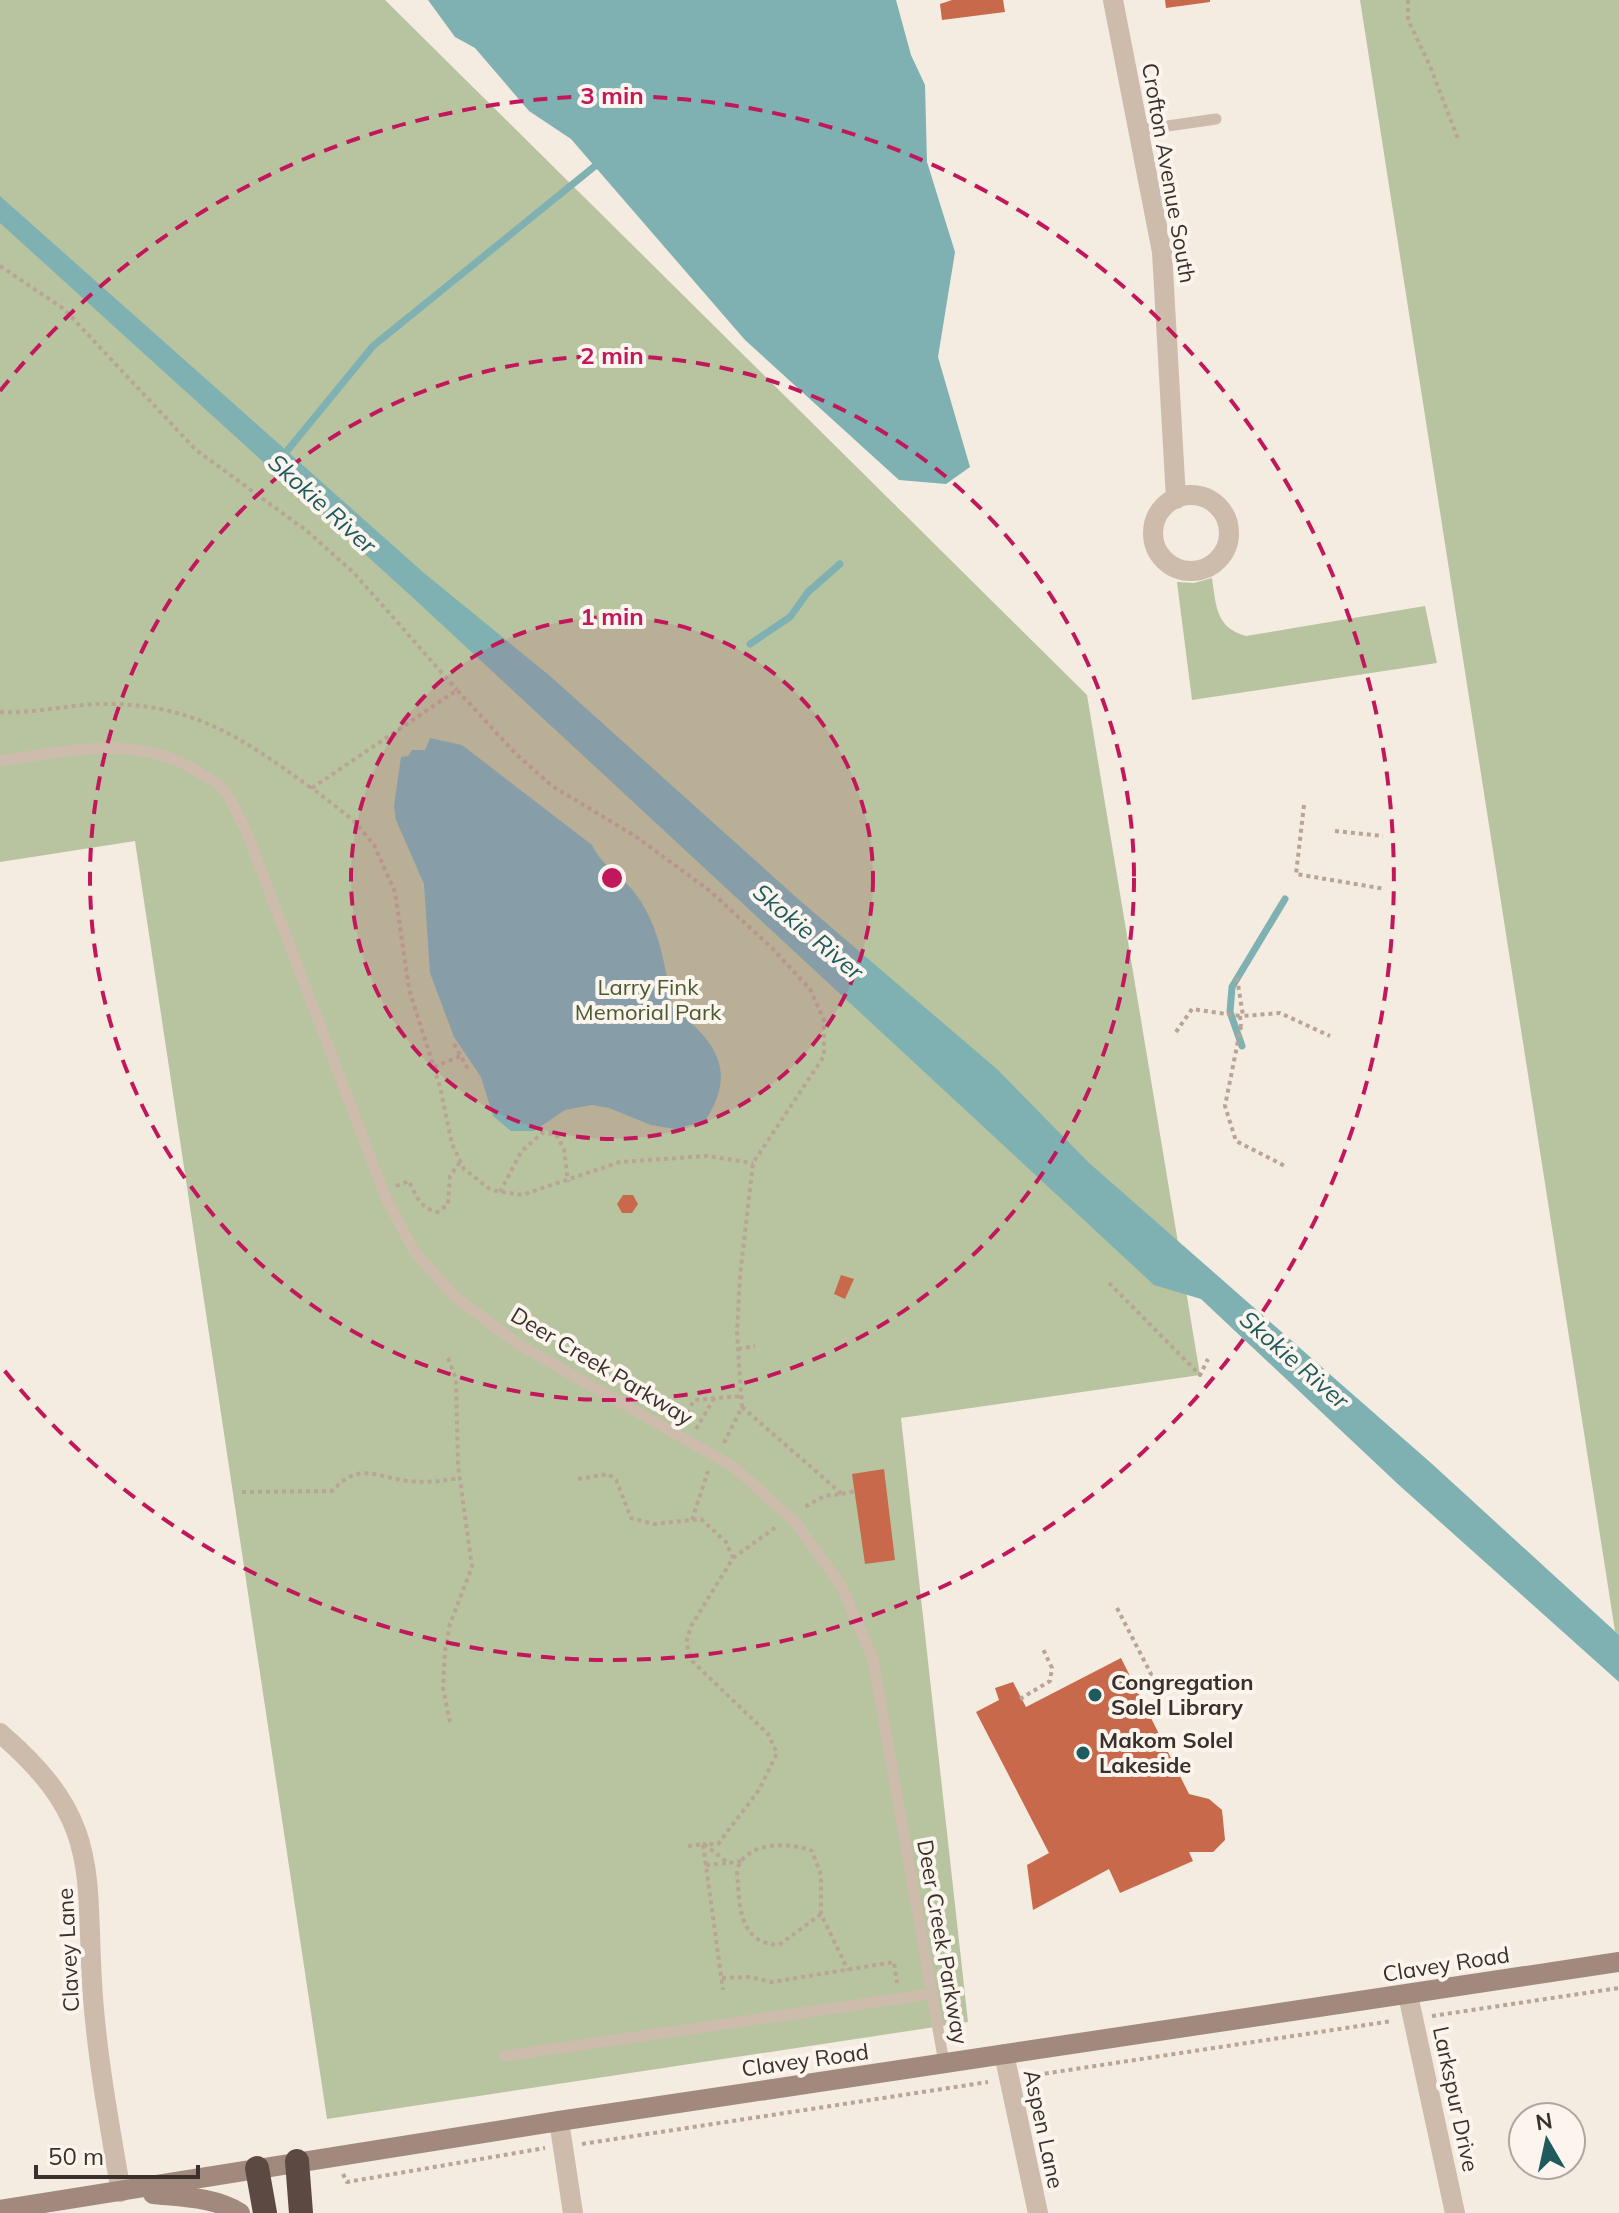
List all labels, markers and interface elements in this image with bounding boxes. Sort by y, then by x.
street label: Crofton Avenue South [1136,61,1202,285]
text: 3 min [580,80,644,110]
text: 2 min [580,340,644,370]
water label: Skokie River [263,447,384,560]
text: 1 min [580,601,644,631]
centre of rings [598,864,626,892]
water label: Skokie River [747,876,871,987]
park label: Larry Fink Memorial Park [575,973,722,1026]
street label: Deer Creek Parkway [506,1301,698,1432]
water label: Skokie River [1234,1304,1356,1416]
place label: Congregation Solel Library [1111,1668,1254,1721]
marker: Congregation Solel Library [1086,1686,1104,1704]
place label: Makom Solel Lakeside [1099,1726,1233,1779]
marker: Makom Solel Lakeside [1074,1744,1092,1762]
street label: Deer Creek Parkway [911,1837,975,2047]
street label: Clavey Lane [51,1887,85,2013]
street label: Clavey Road [1381,1940,1511,1988]
street label: Larkspur Drive [1427,2024,1485,2174]
street label: Clavey Road [740,2037,870,2083]
street label: Aspen Lane [1018,2067,1070,2191]
north arrow [1507,2101,1587,2181]
text: N [1533,2106,1554,2136]
scale bar [36,2129,198,2179]
text: 50 m [48,2141,104,2171]

